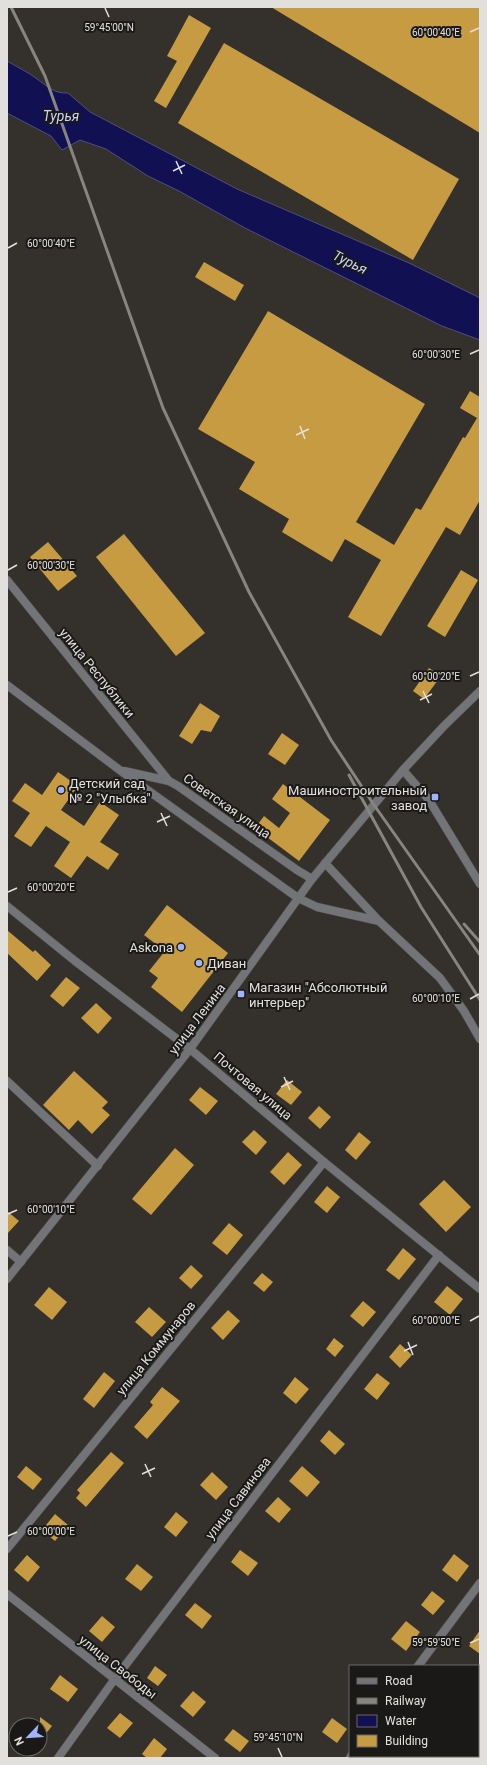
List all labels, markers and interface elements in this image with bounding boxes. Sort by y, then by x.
text: 59°45'00"N [84,22,134,33]
text: 60°00'40"E [412,27,460,38]
water label: Турья [43,108,79,124]
text: 60°00'40"E [27,238,75,249]
water label: Турья [330,247,370,277]
text: 60°00'30"E [412,349,460,360]
text: 60°00'30"E [27,560,75,571]
street label: улица Республики [56,625,138,721]
text: 60°00'20"E [412,671,460,682]
street label: Советская улица [181,770,273,842]
place label: Детский сад № 2 "Улыбка" [69,776,151,806]
place label: Машиностроительный завод [288,783,427,813]
marker: Детский сад № 2 "Улыбка" [56,785,66,795]
marker: Машиностроительный завод [430,792,440,802]
text: 60°00'20"E [27,882,75,893]
place label: Askona [130,940,173,955]
marker: Askona [176,942,186,952]
place label: Диван [207,956,246,971]
marker: Диван [194,958,204,968]
place label: Магазин "Абсолютный интерьер" [249,980,387,1010]
street label: улица Ленина [166,981,228,1057]
marker: Магазин "Абсолютный интерьер" [236,989,246,999]
text: 60°00'10"E [412,993,460,1004]
street label: Почтовая улица [211,1049,295,1123]
text: 60°00'10"E [27,1204,75,1215]
street label: улица Коммунаров [113,1298,199,1398]
text: 60°00'00"E [412,1315,460,1326]
street label: улица Савинова [202,1454,274,1542]
text: 60°00'00"E [27,1526,75,1537]
street label: улица Свободы [76,1632,160,1702]
text: 59°59'50"E [412,1637,460,1648]
legend [349,1665,479,1757]
text: Road [385,1674,413,1688]
text: Railway [385,1694,426,1708]
text: Water [385,1714,416,1728]
north arrow [8,1717,48,1757]
text: 59°45'10"N [253,1732,303,1743]
text: Building [385,1734,428,1748]
text: N [12,1735,27,1747]

